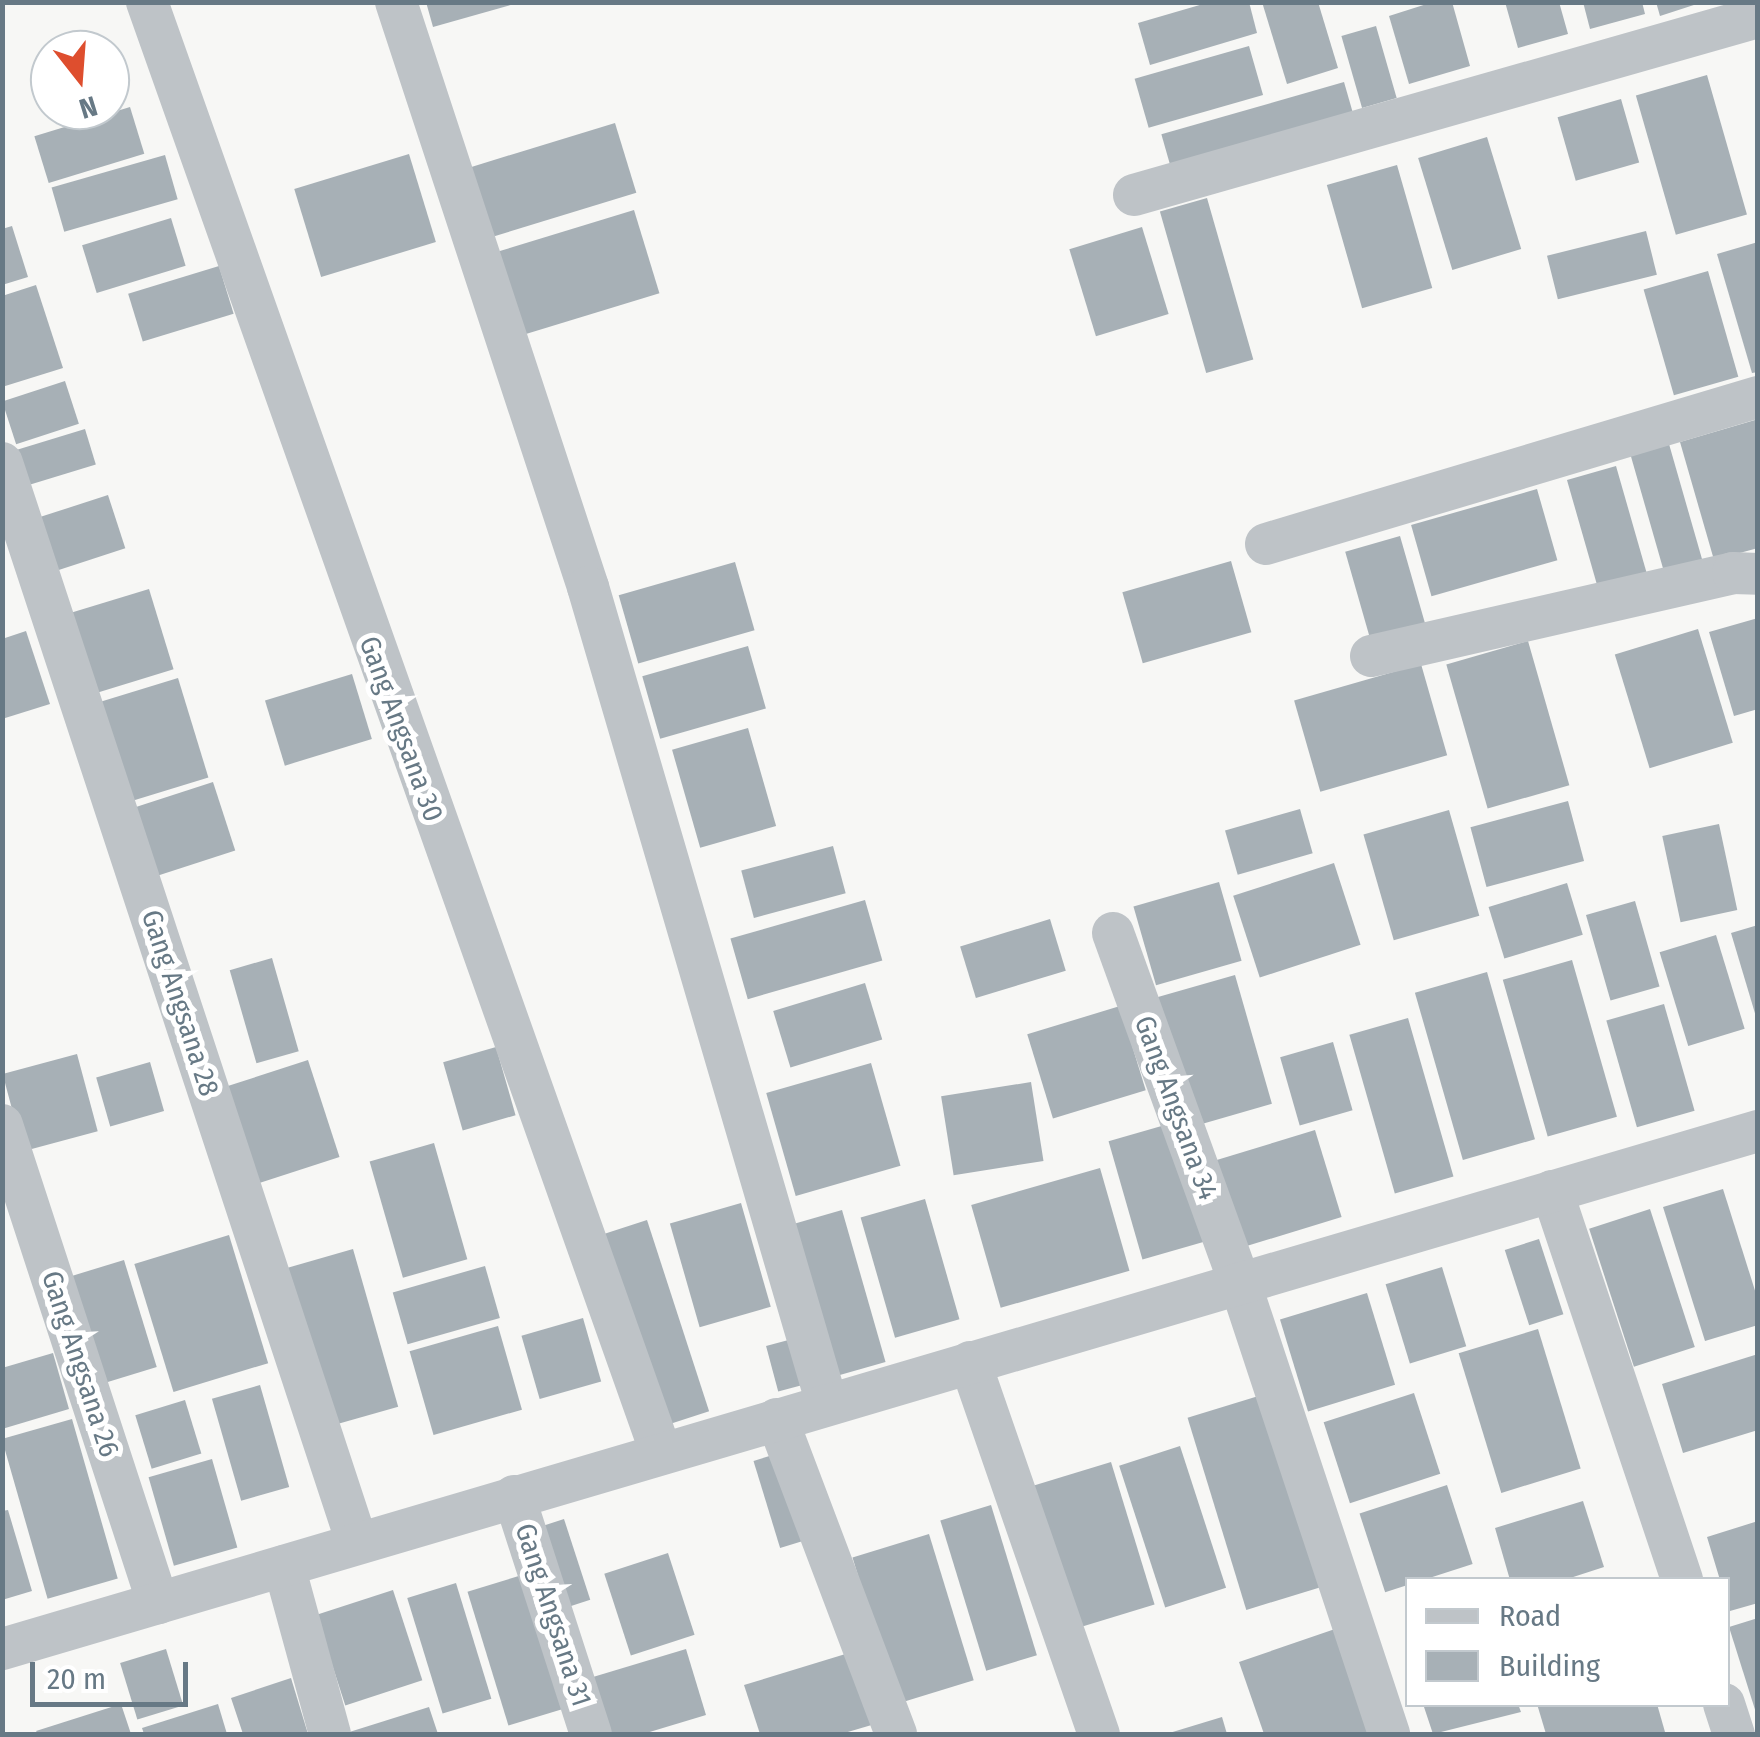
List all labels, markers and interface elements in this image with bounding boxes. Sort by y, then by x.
north arrow [30,30,130,130]
text: N [75,89,101,125]
street label: Gang Angsana 30 [352,632,450,826]
street label: Gang Angsana 28 [134,906,226,1100]
street label: Gang Angsana 34 [1127,1011,1225,1205]
street label: Gang Angsana 26 [34,1267,126,1461]
street label: Gang Angsana 31 [508,1519,598,1711]
legend [1405,1577,1730,1707]
text: Road [1499,1598,1561,1634]
scale bar [35,1642,192,1704]
text: Building [1499,1648,1600,1684]
text: 20 m [47,1661,106,1697]

